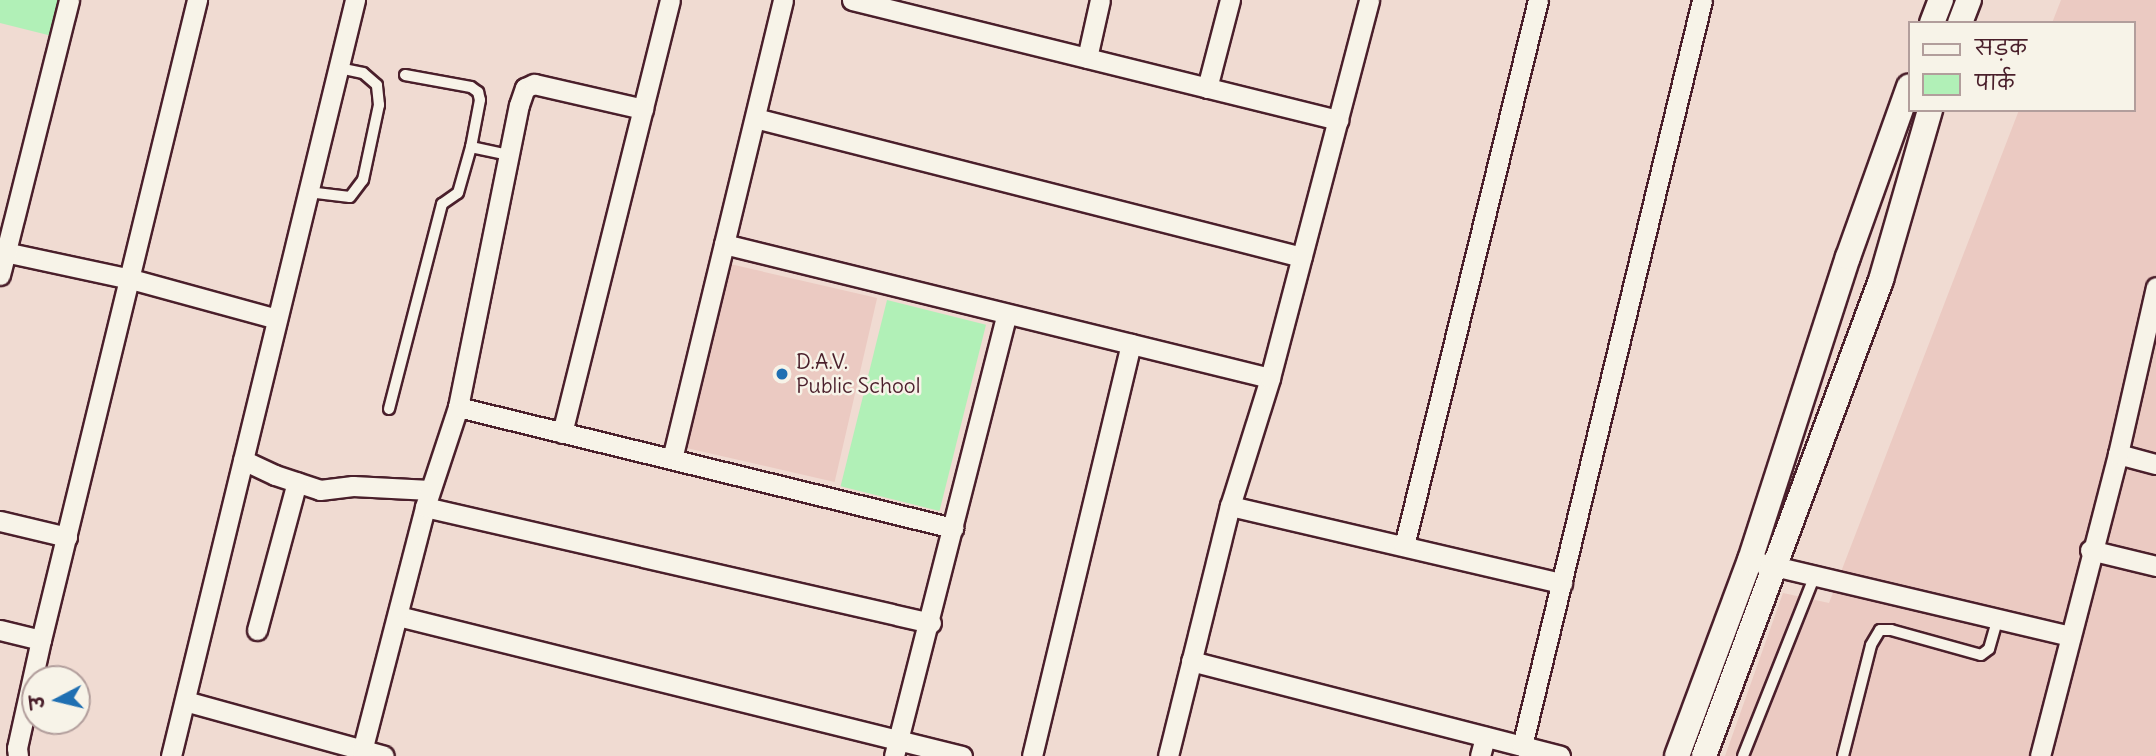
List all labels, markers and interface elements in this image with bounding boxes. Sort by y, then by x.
legend [1908,21,2135,112]
text: सड़क [1975,34,2027,61]
text: पार्क [1975,69,2015,96]
place label: D.A.V. Public School [796,349,920,399]
marker: D.A.V. Public School [774,366,790,382]
north arrow [21,665,91,735]
text: उ [24,695,50,710]

